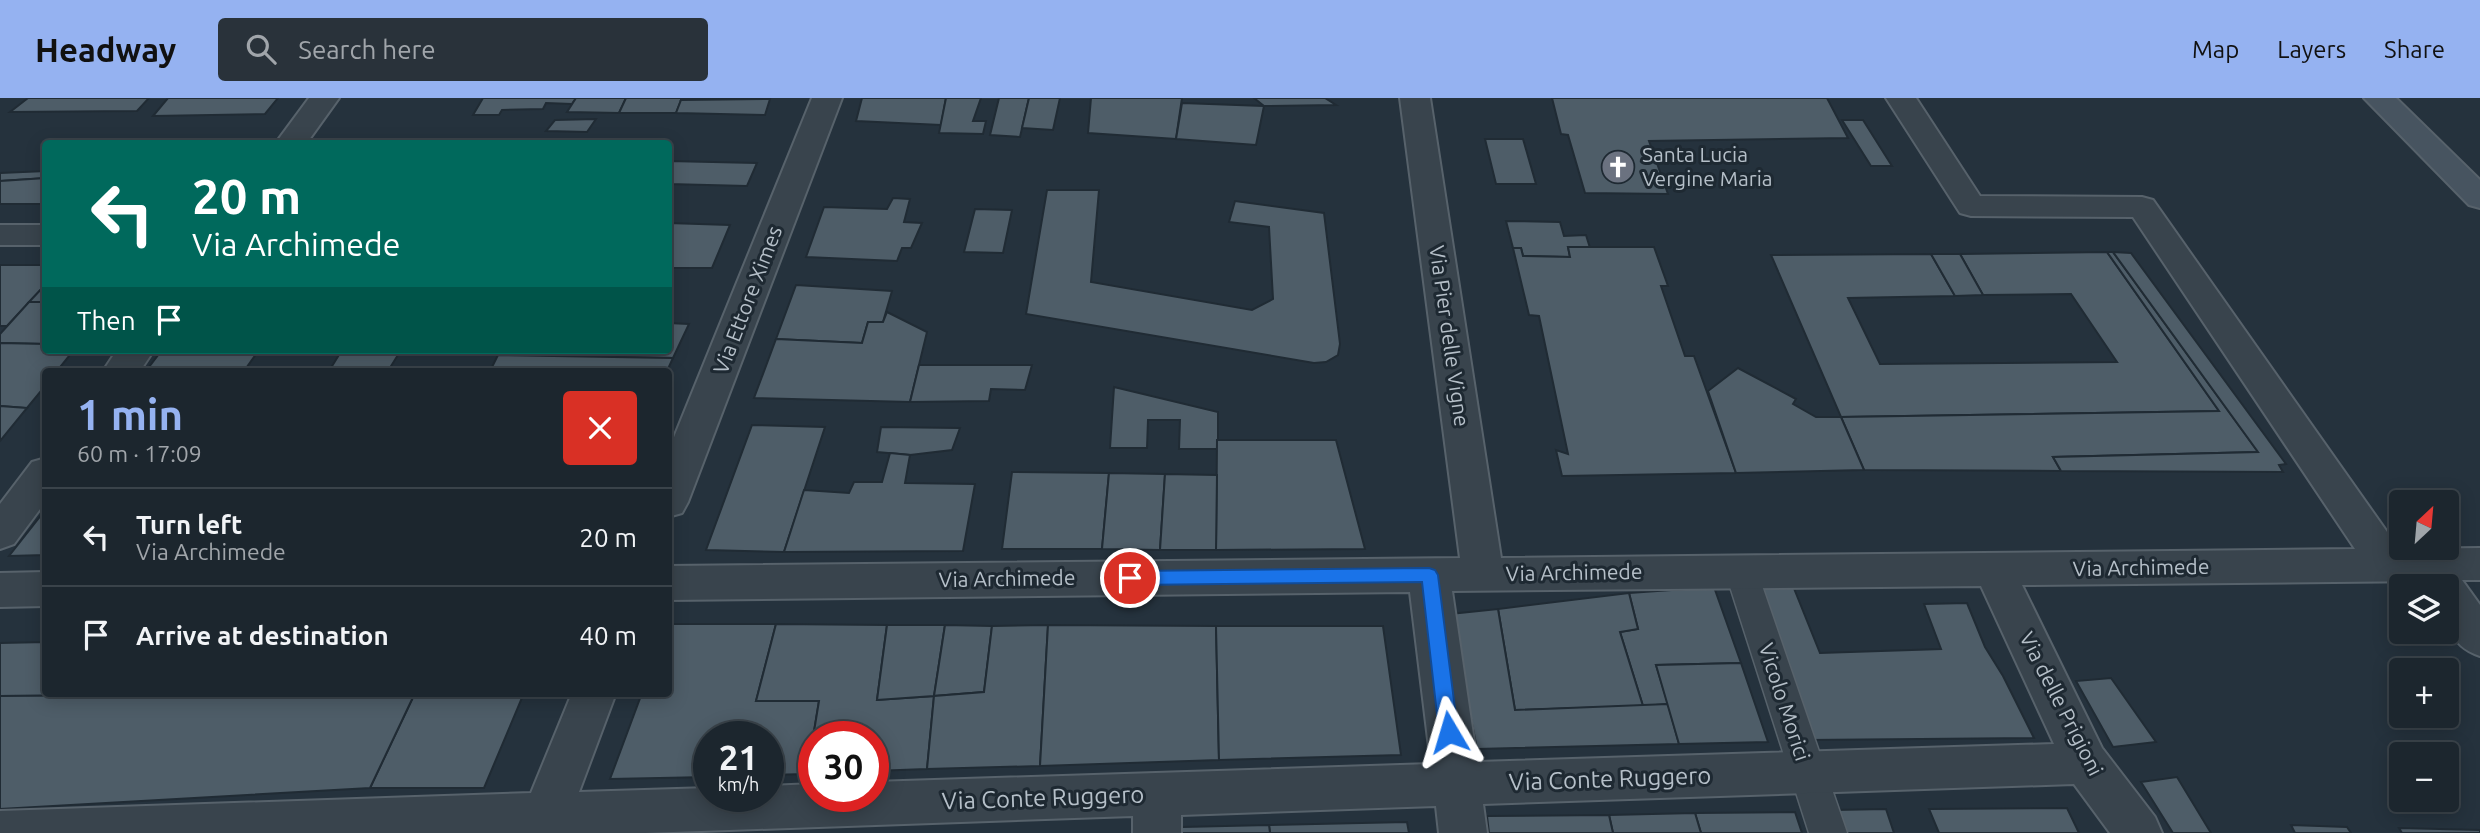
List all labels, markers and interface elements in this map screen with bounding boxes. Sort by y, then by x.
search box [218,18,708,81]
icon: search [242,30,280,68]
text: Headway [35,31,176,68]
text: Search here [298,35,436,64]
text: Map [2192,36,2239,63]
text: Layers [2277,36,2346,63]
text: Share [2384,36,2445,63]
place label: Santa Lucia Vergine Maria [1642,142,1773,190]
church icon: Santa Lucia Vergine Maria [1599,148,1637,186]
icon: left [77,168,168,259]
text: 20 m [192,168,301,223]
street label: Via Ettore Ximes [708,222,786,377]
text: Via Archimede [192,226,400,262]
street label: Via Pier delle Vigne [1425,244,1475,428]
icon: arrive [150,301,188,339]
text: Then [77,306,136,335]
text: 1 min [77,391,183,438]
button: close [563,391,637,465]
text: 60 m · 17:09 [77,441,202,466]
north arrow [2389,490,2459,560]
map controls [2389,490,2459,812]
text: Turn left [136,510,242,539]
icon: left [77,518,115,556]
text: 20 m [579,523,637,552]
text: Via Archimede [136,539,286,564]
pin [1100,548,1160,608]
street label: Via Archimede [2072,554,2210,580]
icon: arrive [1111,559,1149,597]
street label: Via Archimede [1505,559,1643,585]
street label: Via Archimede [938,565,1076,591]
button: layers [2389,574,2459,644]
icon: arrive [77,616,115,654]
text: Arrive at destination [136,621,389,650]
text: 40 m [579,621,637,650]
street label: Via delle Prigioni [2015,628,2108,779]
street label: Vicolo Morici [1755,640,1815,763]
button: + [2389,658,2459,728]
position arrow [1412,695,1486,769]
speed limit sign: 30 [798,721,889,812]
text: 21 [719,737,758,777]
button: − [2389,742,2459,812]
street label: Via Conte Ruggero [1508,761,1712,796]
text: km/h [718,774,759,794]
street label: Via Conte Ruggero [941,780,1145,815]

